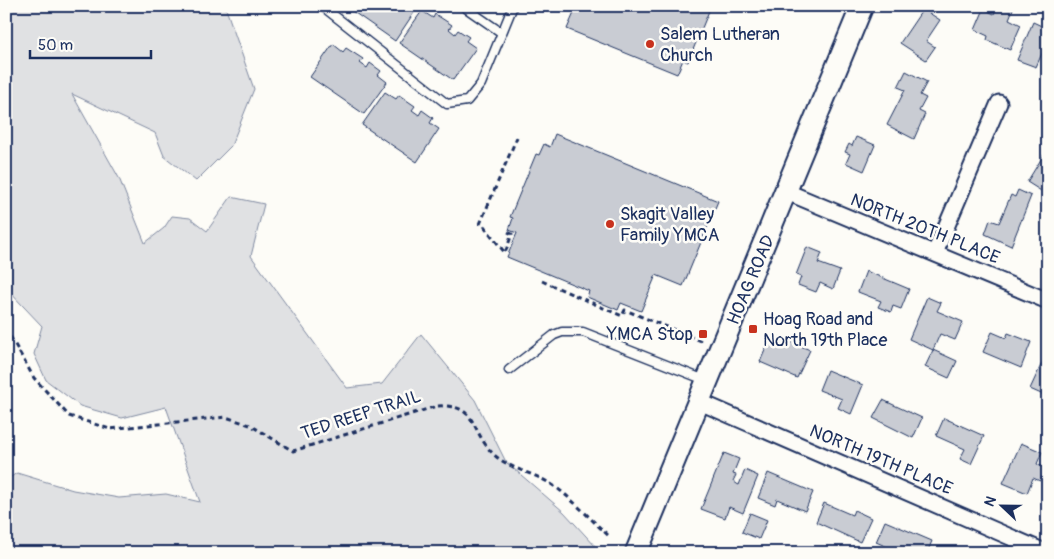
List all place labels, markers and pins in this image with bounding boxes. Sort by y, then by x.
place label: Salem Lutheran Church [660,23,780,67]
marker: Salem Lutheran Church [644,38,656,50]
place label: Skagit Valley Family YMCA [620,203,720,247]
marker: Skagit Valley Family YMCA [604,218,616,230]
place label: Hoag Road and North 19th Place [763,308,888,352]
place label: YMCA Stop [606,323,693,346]
marker: Hoag Road and North 19th Place [747,323,759,335]
marker: YMCA Stop [697,328,709,340]

